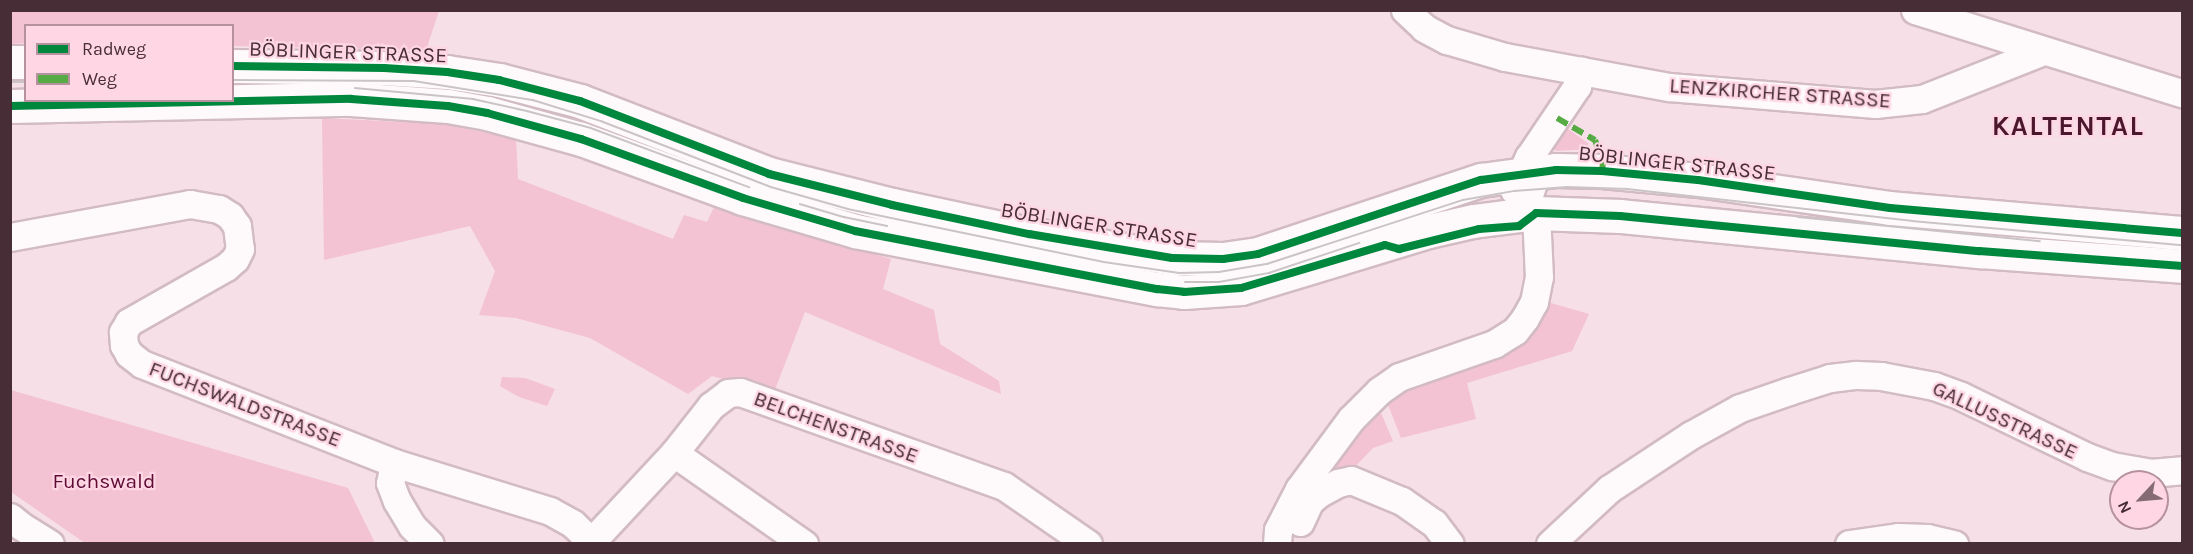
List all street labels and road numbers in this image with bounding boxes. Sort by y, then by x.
street label: BÖBLINGER STRASSE [249,36,447,68]
street label: LENZKIRCHER STRASSE [1668,73,1892,113]
street label: BÖBLINGER STRASSE [1577,140,1777,186]
street label: BÖBLINGER STRASSE [999,197,1199,253]
street label: FUCHSWALDSTRASSE [145,356,345,452]
street label: GALLUSSTRASSE [1929,375,2081,465]
street label: BELCHENSTRASSE [750,386,922,468]

